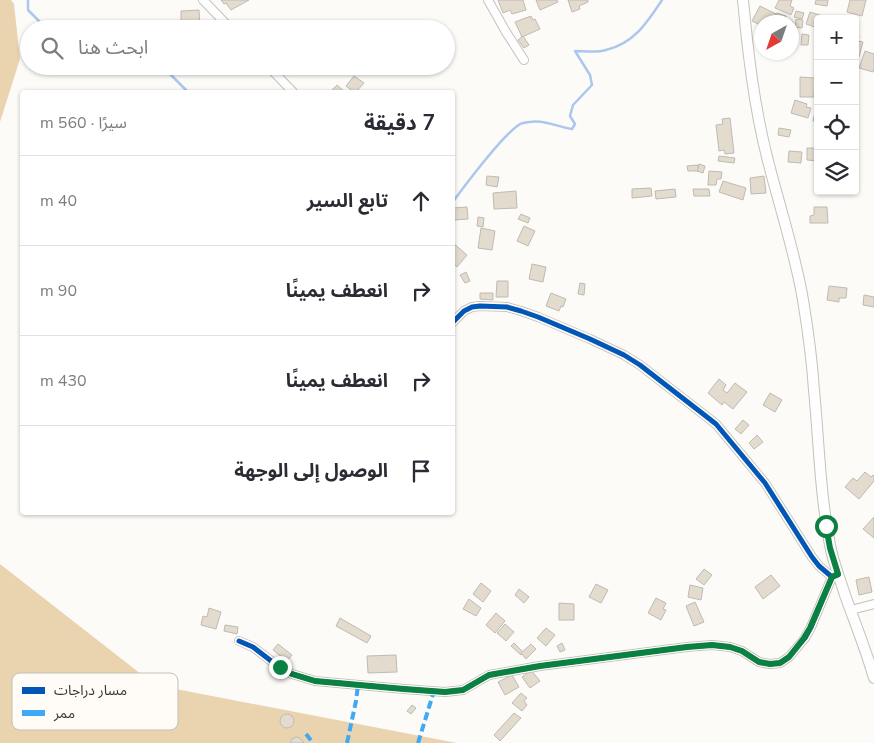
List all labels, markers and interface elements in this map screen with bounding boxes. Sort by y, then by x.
north arrow [754,15,799,60]
map controls [814,15,859,195]
button: + [814,15,859,60]
search box [20,20,455,75]
icon: search [38,34,66,62]
text: ابحث هنا [78,35,148,61]
button: − [814,60,859,105]
button: locate [814,105,859,150]
text: 7 دقيقة [364,109,435,137]
text: سيرًا · 560 m [40,112,127,134]
button: layers [814,150,859,195]
icon: ahead [407,187,435,215]
text: تابع السير [307,188,388,214]
text: 40 m [40,190,77,212]
icon: right [407,277,435,305]
text: انعطف يمينًا [286,278,388,304]
text: 90 m [40,280,77,302]
icon: right [407,367,435,395]
text: انعطف يمينًا [286,368,388,394]
text: 430 m [40,370,87,392]
icon: arrive [407,457,435,485]
text: الوصول إلى الوجهة [234,458,388,484]
route start [815,515,838,538]
route end [269,656,292,679]
legend [12,673,178,730]
text: مسار دراجات [54,681,127,700]
text: ممر [53,704,75,723]

